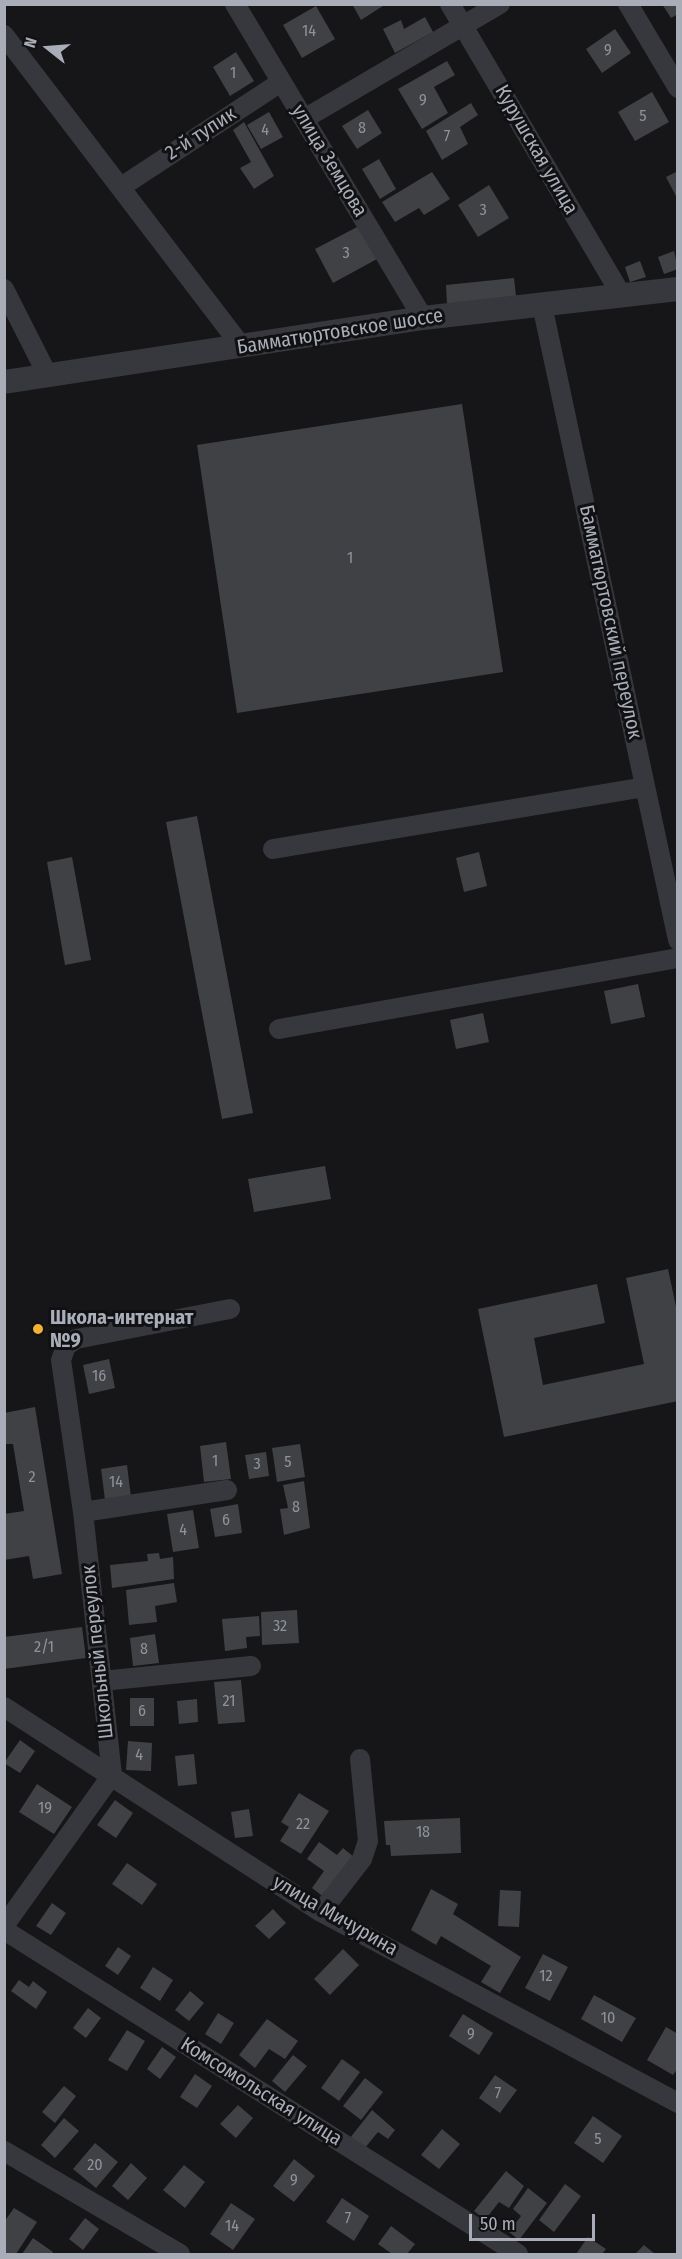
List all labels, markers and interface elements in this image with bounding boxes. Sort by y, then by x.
north arrow [18,18,78,78]
house number: 14 [302,22,316,42]
text: N [20,35,41,50]
house number: 9 [604,41,612,61]
house number: 1 [230,64,236,84]
street label: Курушская улица [489,81,583,219]
house number: 9 [419,91,427,111]
street label: улица Земцова [286,100,372,222]
street label: 2-й тупик [161,102,241,166]
house number: 5 [639,107,647,127]
house number: 8 [358,119,366,139]
house number: 4 [261,121,269,141]
house number: 7 [444,127,450,147]
house number: 3 [479,201,487,221]
house number: 3 [342,244,350,264]
street label: Бамматюртовское шоссе [235,304,445,360]
street label: Бамматюртовский переулок [573,503,647,741]
house number: 1 [347,549,353,569]
place label: Школа-интернат №9 [50,1306,193,1353]
marker: Школа-интернат №9 [31,1322,45,1336]
house number: 16 [92,1367,106,1387]
house number: 1 [212,1452,218,1472]
house number: 5 [284,1453,292,1473]
house number: 3 [253,1455,261,1475]
house number: 2 [28,1468,36,1488]
house number: 14 [109,1473,123,1493]
house number: 8 [292,1498,300,1518]
house number: 6 [222,1511,230,1531]
house number: 4 [179,1521,187,1541]
street label: Школьный переулок [77,1564,119,1740]
house number: 32 [273,1617,287,1637]
house number: 2/1 [34,1638,54,1658]
house number: 8 [140,1640,148,1660]
house number: 21 [223,1692,235,1712]
house number: 6 [138,1702,146,1722]
house number: 4 [135,1746,143,1766]
house number: 19 [38,1799,52,1819]
house number: 22 [296,1815,310,1835]
house number: 18 [416,1823,430,1843]
street label: улица Мичурина [268,1871,402,1961]
house number: 12 [539,1967,553,1987]
house number: 10 [601,2009,615,2029]
house number: 9 [467,2025,475,2045]
street label: Комсомольская улица [176,2033,346,2151]
house number: 7 [495,2084,501,2104]
house number: 5 [594,2130,602,2150]
house number: 20 [87,2156,103,2176]
house number: 9 [290,2171,298,2191]
scale bar [472,2202,598,2240]
house number: 7 [345,2209,351,2229]
text: 50 m [480,2213,516,2235]
house number: 14 [225,2217,239,2237]

